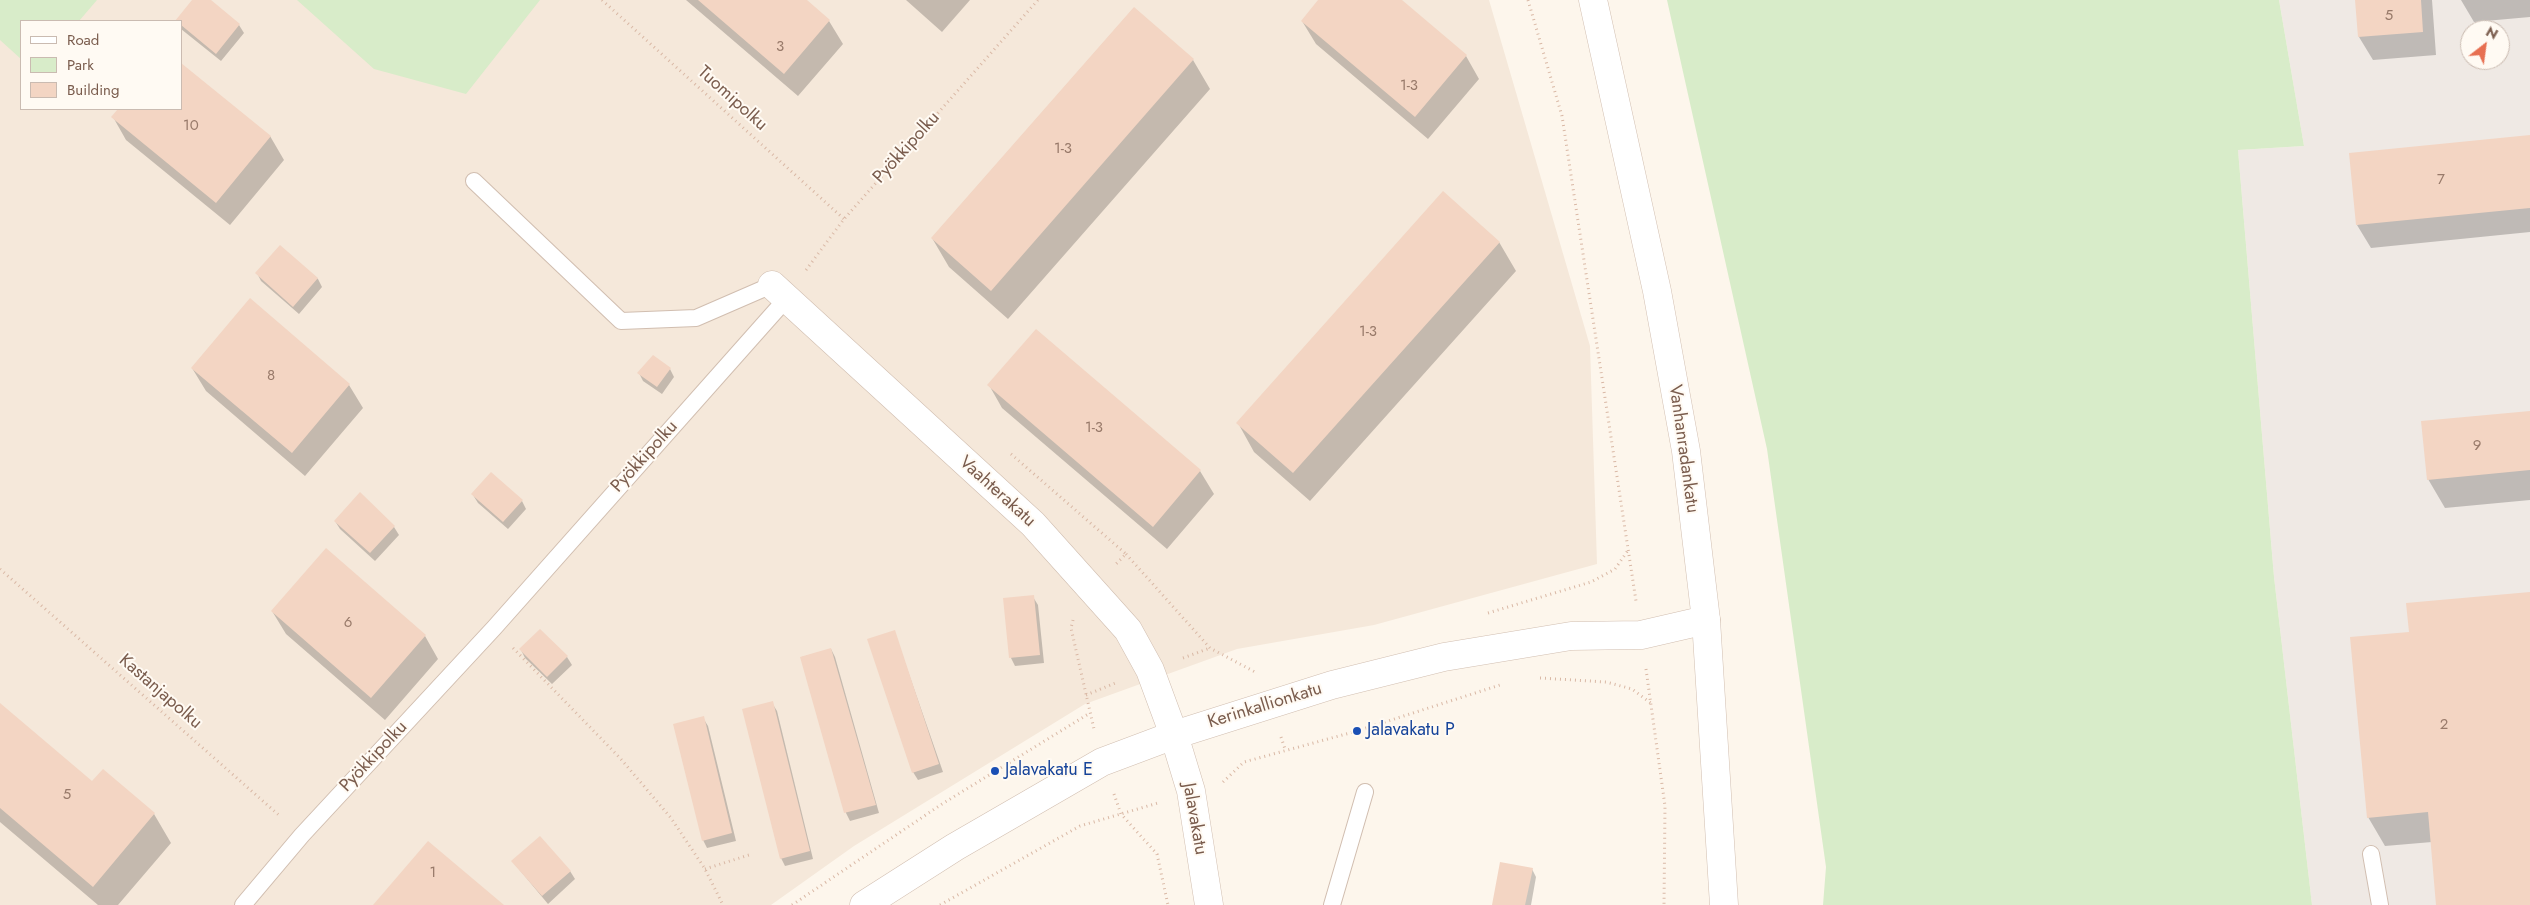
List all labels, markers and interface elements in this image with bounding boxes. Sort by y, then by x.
house number: 5 [2385,7,2393,25]
legend [20,20,182,110]
north arrow [2460,20,2510,70]
text: N [2482,21,2502,44]
text: Road [67,29,99,51]
house number: 3 [776,38,784,56]
text: Park [67,54,94,76]
street label: Tuomipolku [693,62,771,136]
house number: 1-3 [1400,77,1418,95]
text: Building [67,79,119,101]
street label: Pyökkipolku [869,108,945,188]
house number: 10 [183,117,199,135]
house number: 1-3 [1054,140,1072,158]
house number: 7 [2437,171,2445,189]
house number: 1-3 [1359,323,1377,341]
house number: 8 [267,367,275,385]
street label: Vanhanradankatu [1663,383,1703,515]
street label: Pyökkipolku [607,417,683,497]
house number: 1-3 [1085,419,1103,437]
house number: 9 [2473,437,2481,455]
street label: Vaahterakatu [954,452,1040,532]
house number: 6 [344,614,352,632]
street label: Kastanjapolku [114,650,206,734]
street label: Kerinkallionkatu [1205,678,1325,734]
house number: 2 [2440,716,2448,734]
street label: Pyökkipolku [336,717,412,797]
place label: Jalavakatu P [1367,720,1455,742]
marker: Jalavakatu P [1351,725,1363,737]
place label: Jalavakatu E [1005,760,1093,782]
marker: Jalavakatu E [989,765,1001,777]
street label: Jalavakatu [1177,781,1211,857]
house number: 5 [63,786,71,804]
house number: 1 [430,864,436,882]

